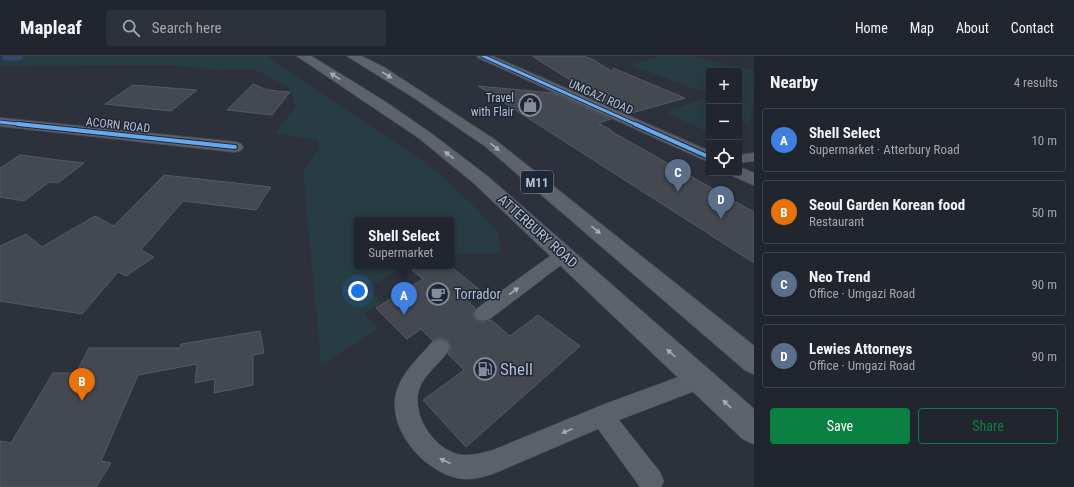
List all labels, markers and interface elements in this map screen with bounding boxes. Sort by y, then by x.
search box [106,10,386,46]
text: Mapleaf [20,16,82,39]
icon: search [120,17,142,39]
text: Search here [152,19,222,37]
text: Home [855,20,888,36]
text: Map [910,20,934,36]
text: About [956,20,989,36]
text: Contact [1011,20,1054,36]
map controls [706,68,742,176]
button: + [706,68,742,104]
one-way arrow [382,71,393,79]
one-way arrow [330,72,340,80]
text: Nearby [770,72,818,92]
text: 4 results [1014,75,1058,90]
street label: UMGAZI ROAD [567,77,636,118]
place label: Travel with Flair [471,91,514,119]
shop icon: Travel with Flair [517,92,543,118]
button: − [706,104,742,140]
street label: ACORN ROAD [85,115,151,135]
text: Shell Select [809,124,880,142]
text: A [780,133,788,148]
text: 10 m [1031,133,1057,148]
button: locate [706,140,742,176]
text: Supermarket · Atterbury Road [809,142,960,157]
one-way arrow [490,143,501,152]
one-way arrow [443,151,454,159]
pin: C [665,159,691,192]
road number: M11 [521,171,553,193]
pin: D [708,186,734,219]
street label: ATTERBURY ROAD [495,191,581,271]
text: Seoul Garden Korean food [809,196,965,214]
text: B [780,205,788,220]
text: 50 m [1031,205,1057,220]
text: Restaurant [809,214,864,229]
popup [354,217,454,269]
one-way arrow [590,225,601,234]
text: Shell Select [368,227,440,245]
text: Supermarket [368,245,433,260]
text: Neo Trend [809,268,870,286]
text: C [780,277,788,292]
text: 90 m [1031,277,1057,292]
your location [348,281,368,301]
cafe icon: Torrador [425,281,451,307]
pin: A [391,282,417,315]
place label: Torrador [454,286,501,302]
text: Office · Umgazi Road [809,286,915,301]
one-way arrow [509,287,520,295]
text: Lewies Attorneys [809,340,912,358]
one-way arrow [666,348,677,357]
text: D [780,349,788,364]
text: 90 m [1031,349,1057,364]
fuel station icon: Shell [472,356,498,382]
text: Office · Umgazi Road [809,358,915,373]
place label: Shell [500,359,533,379]
pin: B [69,368,95,401]
one-way arrow [722,399,732,409]
button: Save [770,408,910,444]
button: Share [918,408,1058,444]
one-way arrow [560,429,572,435]
one-way arrow [438,457,450,463]

